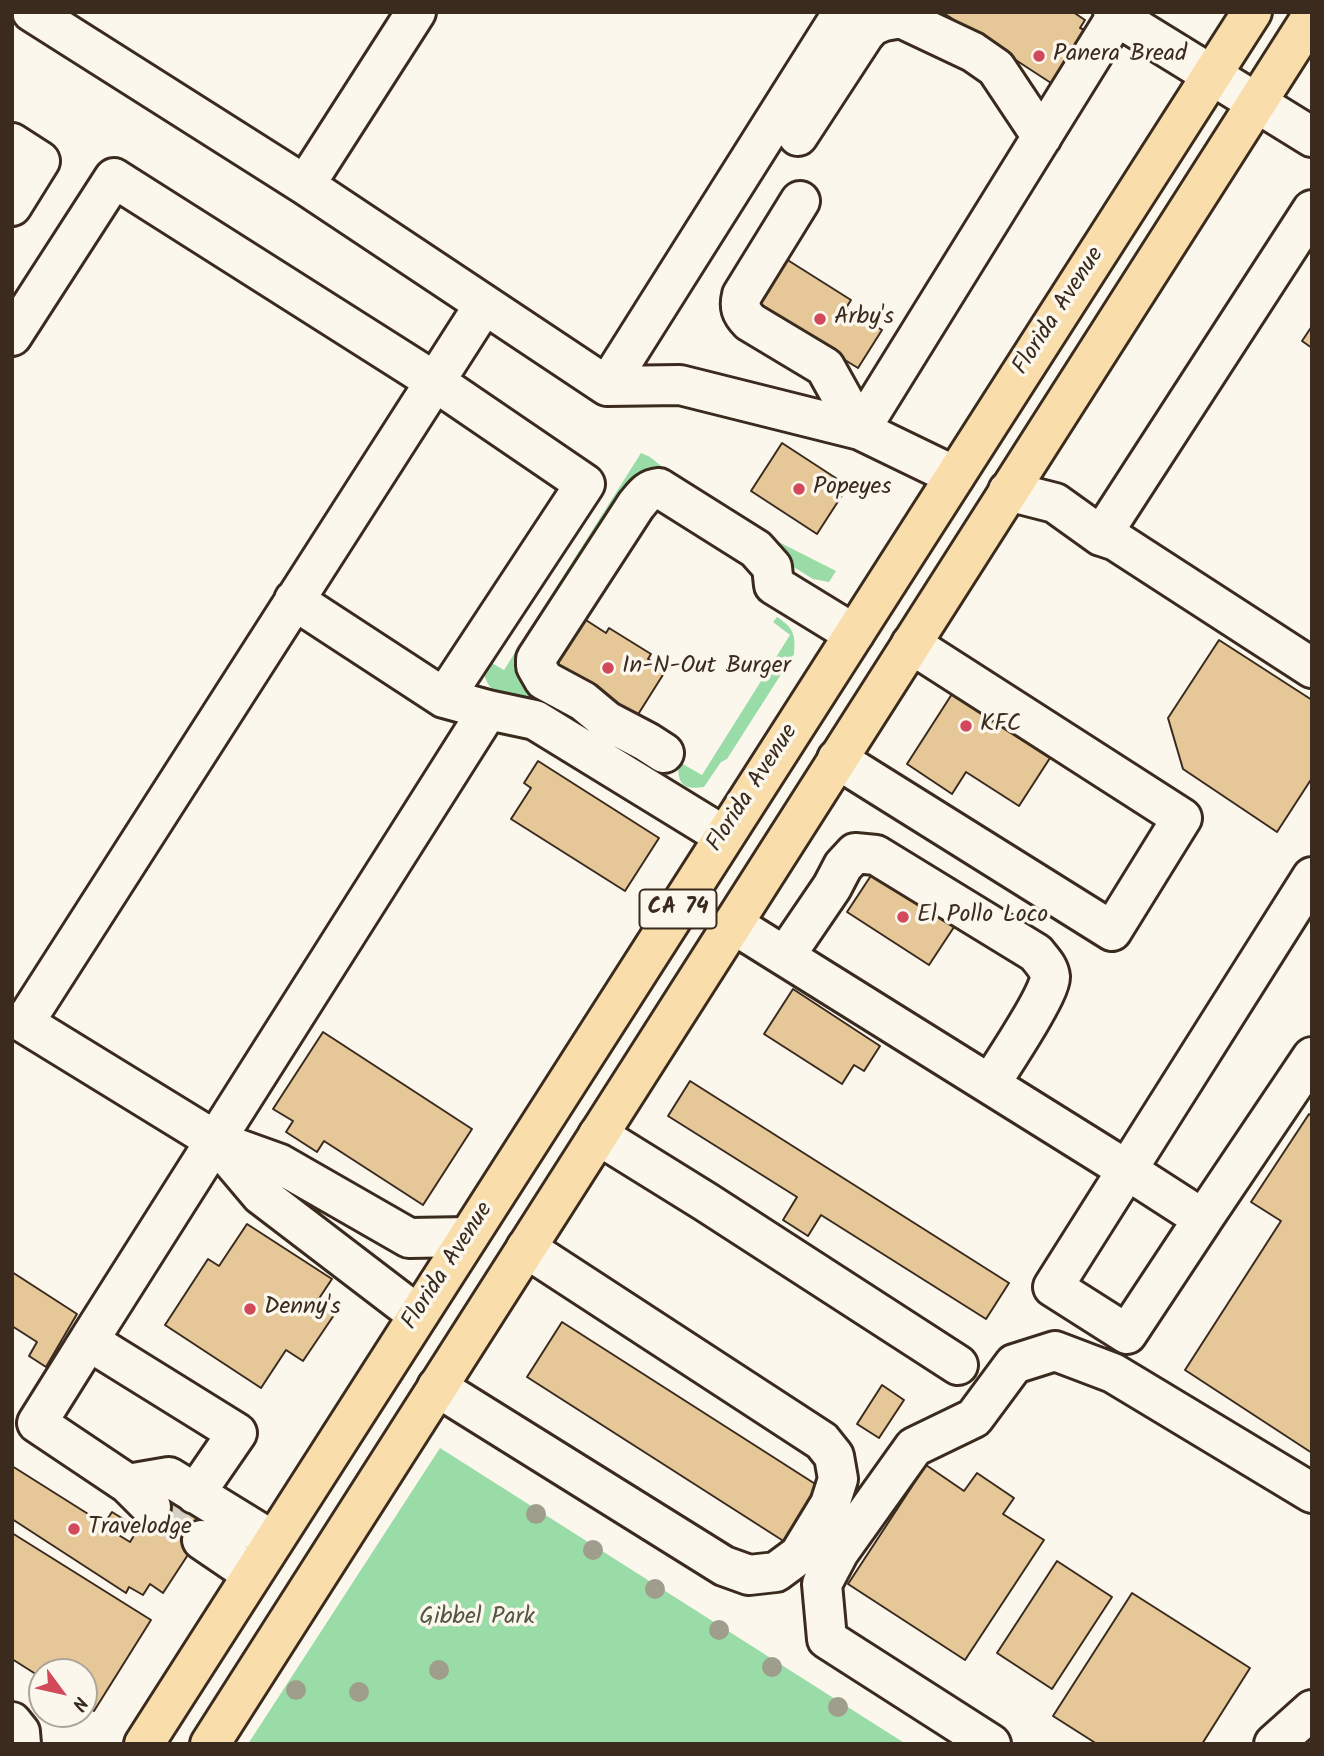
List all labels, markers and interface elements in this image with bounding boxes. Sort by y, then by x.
place label: Panera Bread [1053,42,1187,70]
marker: Panera Bread [1031,48,1047,64]
street label: Florida Avenue [1008,243,1112,381]
place label: Arby's [834,305,894,333]
marker: Arby's [812,311,828,327]
place label: Popeyes [813,475,891,503]
marker: Popeyes [791,481,807,497]
place label: In-N-Out Burger [622,654,791,682]
marker: In-N-Out Burger [600,660,616,676]
place label: KFC [980,712,1021,740]
marker: KFC [958,718,974,734]
street label: Florida Avenue [702,720,806,858]
road number: CA 74 [640,890,716,928]
place label: El Pollo Loco [917,903,1048,931]
marker: El Pollo Loco [895,909,911,925]
street label: Florida Avenue [397,1198,501,1336]
place label: Denny's [264,1295,341,1323]
marker: Denny's [242,1301,258,1317]
place label: Travelodge [88,1515,192,1543]
marker: Travelodge [66,1521,82,1537]
park label: Gibbel Park [419,1605,535,1633]
north arrow [28,1658,98,1728]
text: N [63,1690,95,1717]

